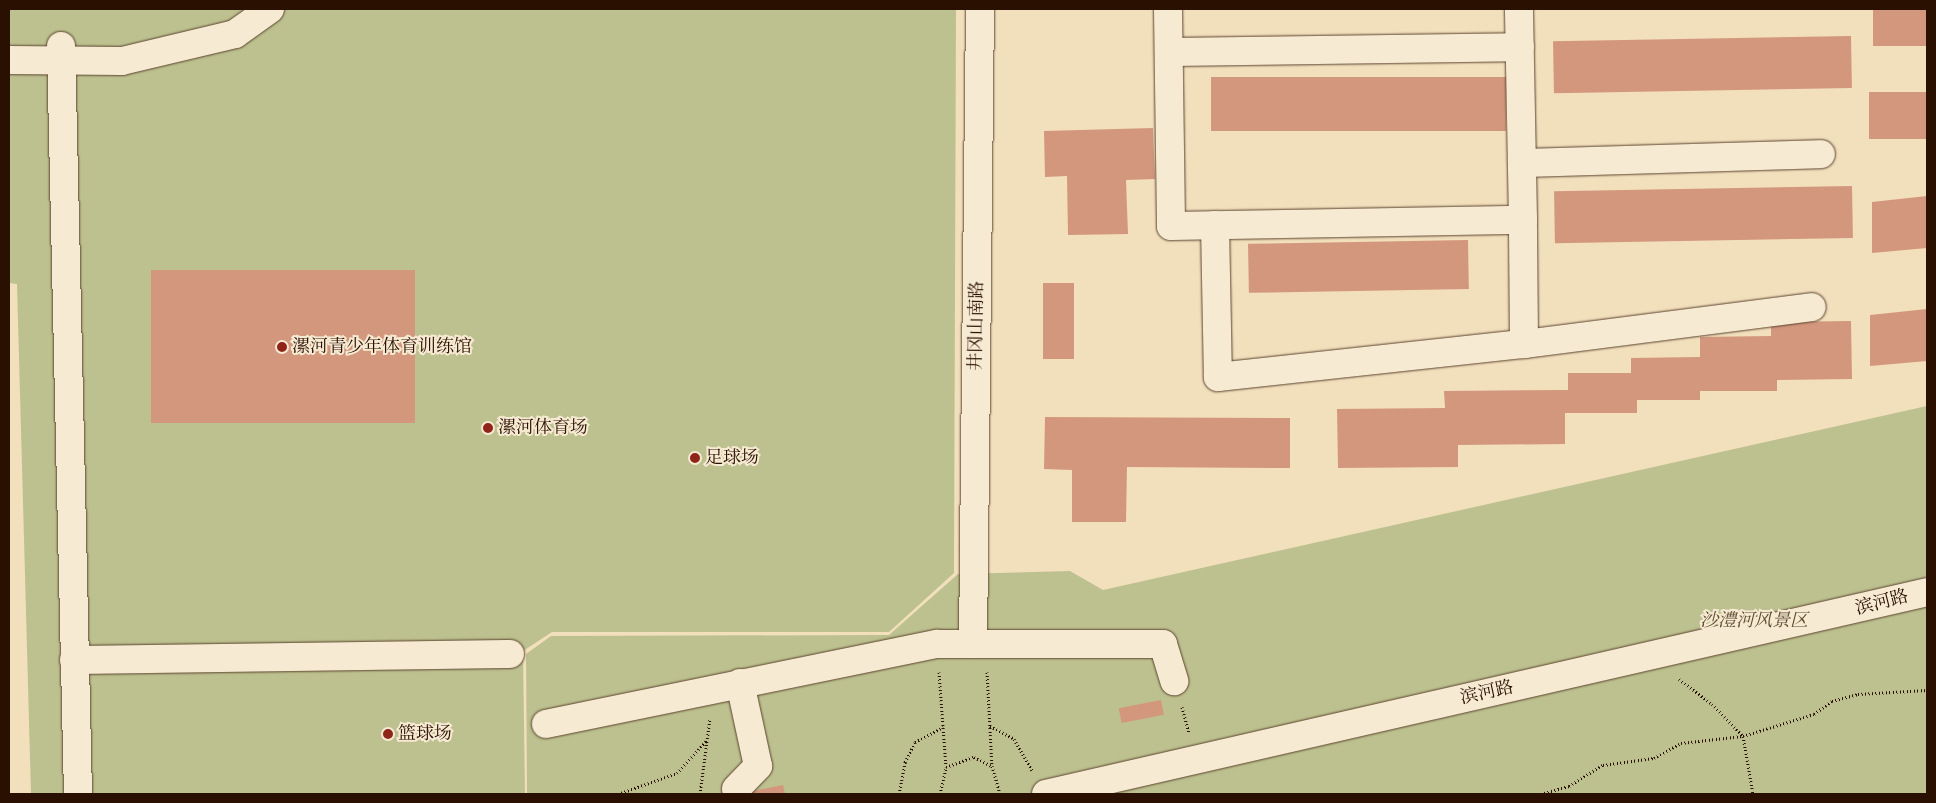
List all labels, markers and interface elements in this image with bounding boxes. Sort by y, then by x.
street label: 井冈山南路 [965,281,989,371]
place label: 漯河青少年体育训练馆 [292,336,472,358]
marker: 漯河青少年体育训练馆 [276,341,288,353]
place label: 漯河体育场 [498,417,588,439]
marker: 漯河体育场 [482,422,494,434]
place label: 足球场 [705,447,759,469]
marker: 足球场 [689,452,701,464]
street label: 滨河路 [1853,586,1911,620]
park label: 沙澧河风景区 [1700,610,1808,632]
street label: 滨河路 [1458,677,1516,709]
place label: 篮球场 [398,723,452,745]
marker: 篮球场 [382,728,394,740]

